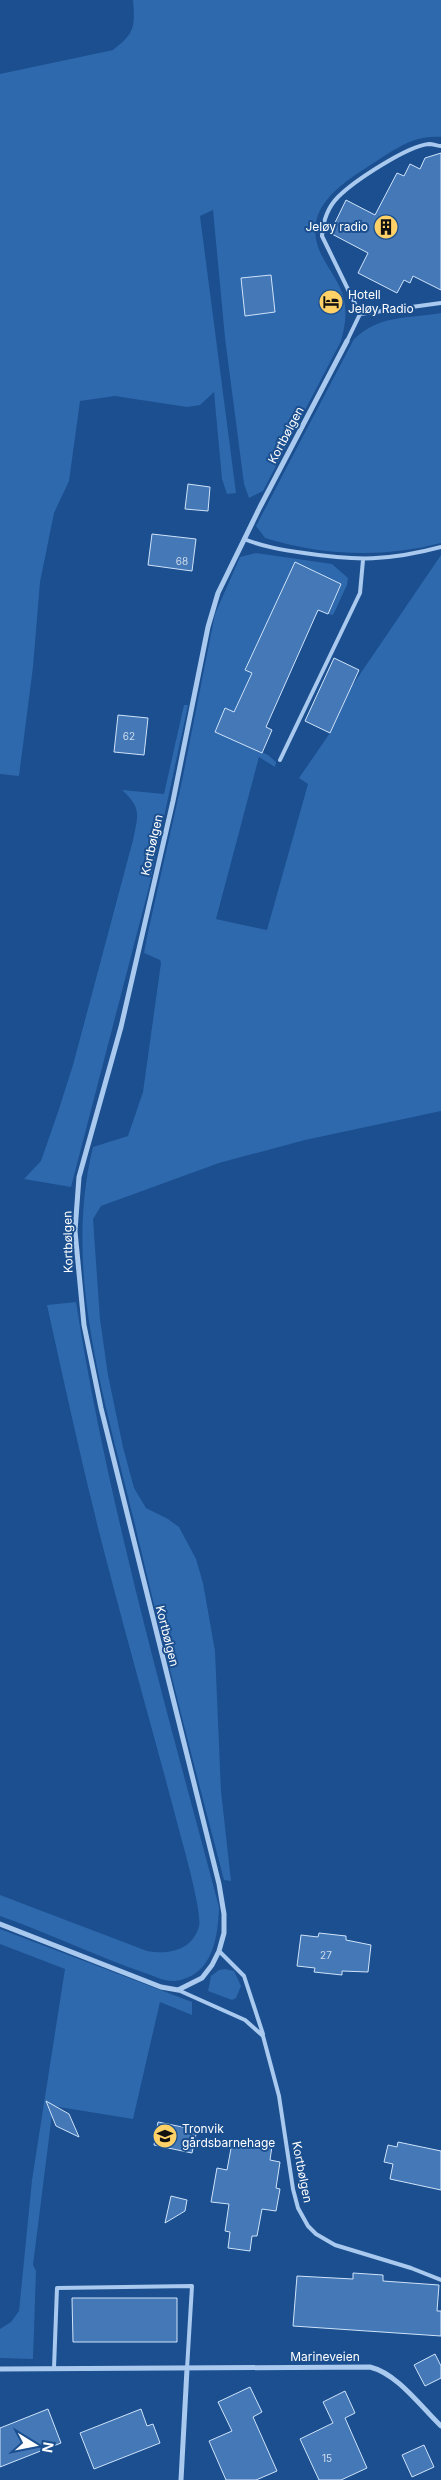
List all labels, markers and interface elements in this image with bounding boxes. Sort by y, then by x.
building icon: Jeløy radio [373,214,399,240]
place label: Jeløy radio [305,219,368,234]
place label: Hotell Jeløy Radio [348,287,414,316]
hotel icon: Hotell Jeløy Radio [318,289,344,315]
street label: Kortbølgen [264,404,307,466]
house number: 68 [176,555,188,567]
house number: 62 [123,730,135,742]
street label: Kortbølgen [137,813,166,877]
street label: Kortbølgen [59,1211,76,1273]
street label: Kortbølgen [153,1604,182,1668]
house number: 27 [320,1949,332,1961]
place label: Tronvik gårdsbarnehage [182,2121,275,2150]
school or university icon: Tronvik gårdsbarnehage [152,2123,178,2149]
street label: Kortbølgen [289,2140,316,2204]
street label: Marineveien [290,2349,360,2364]
north arrow [10,2420,60,2470]
text: N [39,2441,58,2454]
house number: 15 [322,2452,332,2464]

